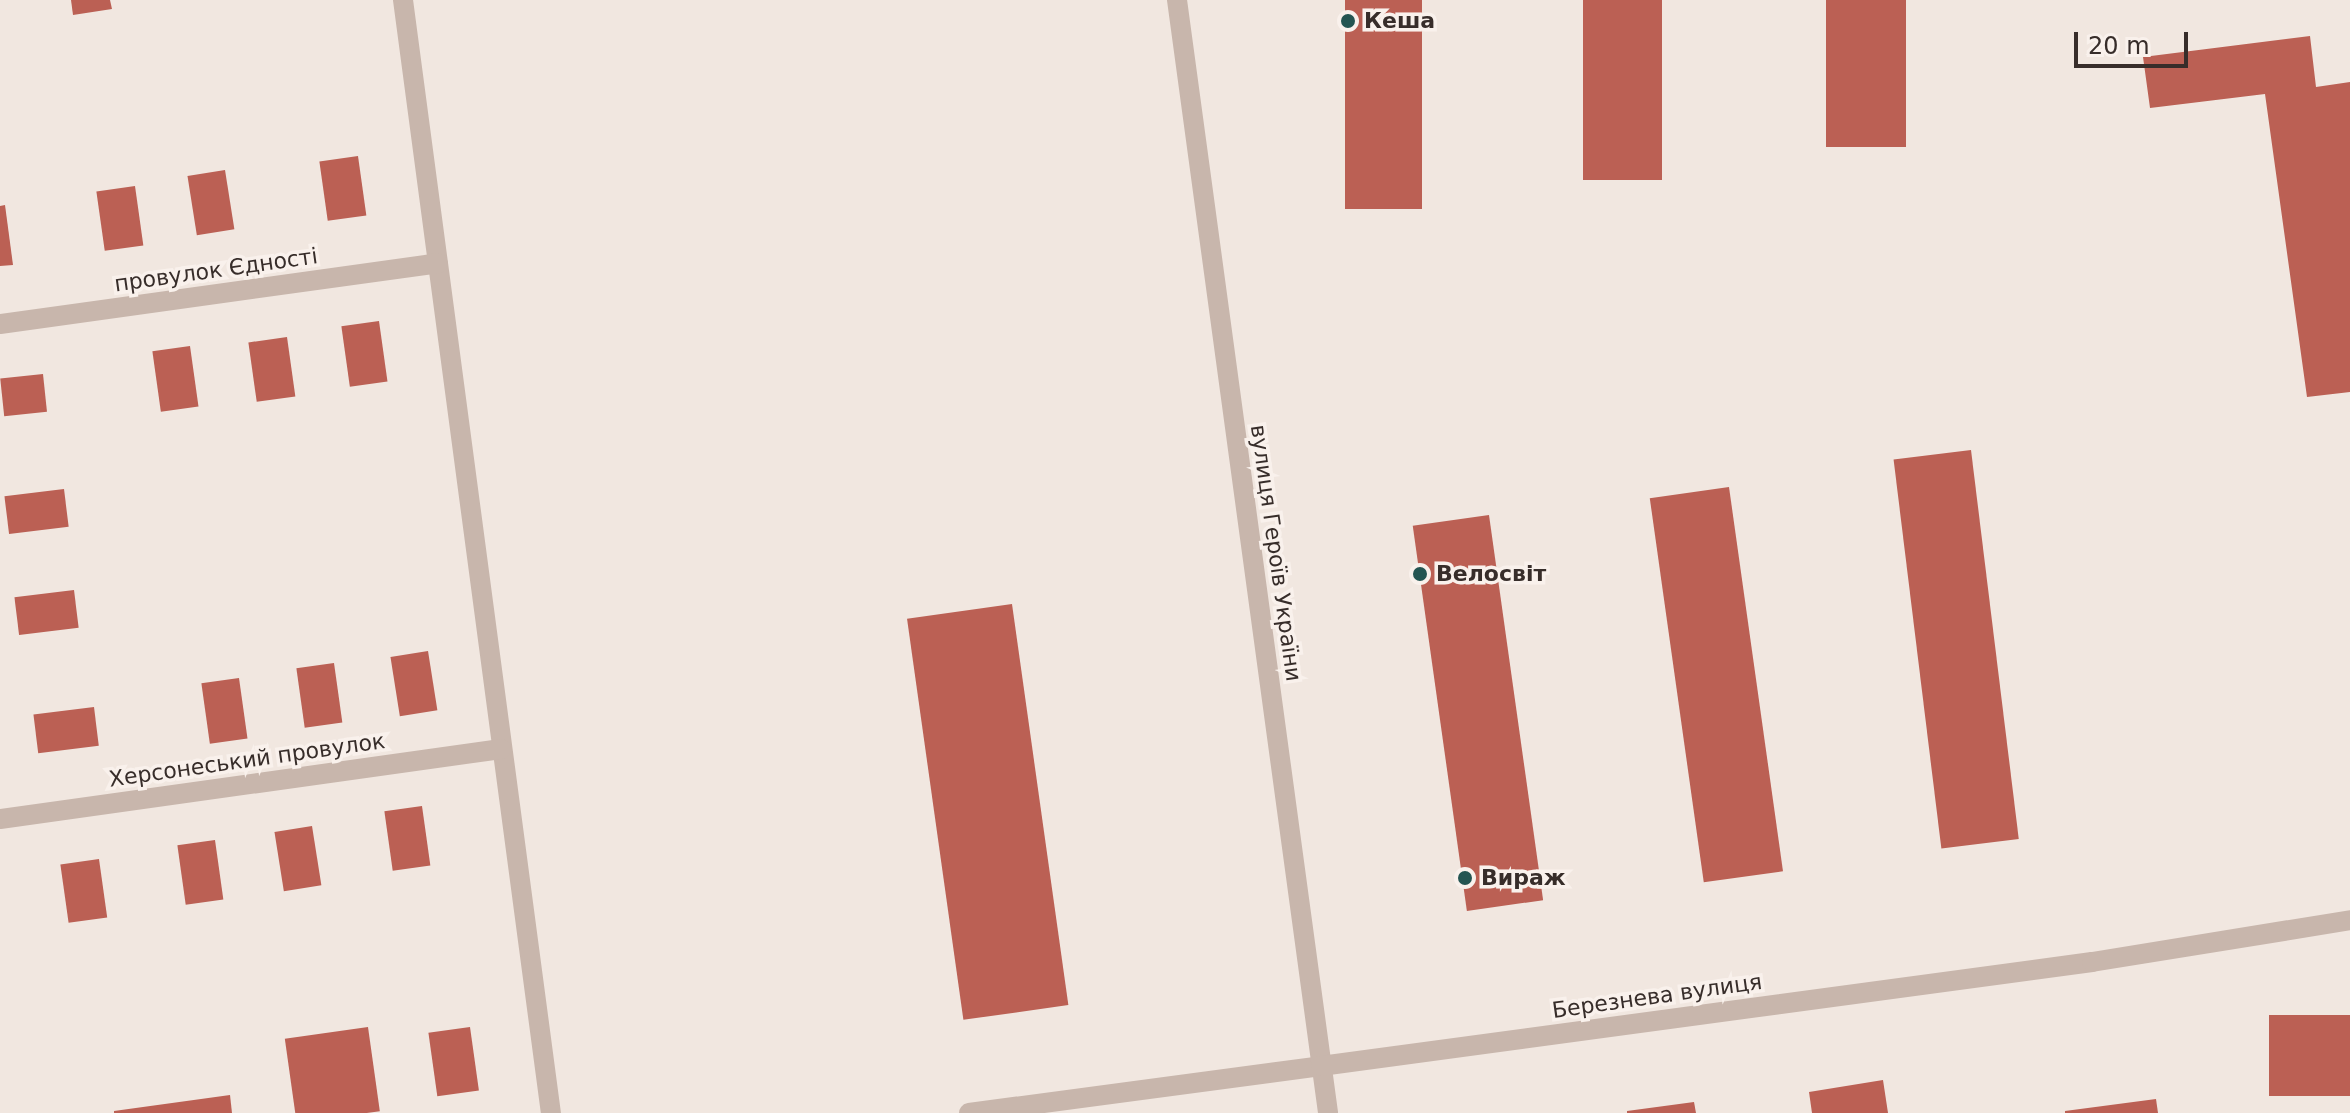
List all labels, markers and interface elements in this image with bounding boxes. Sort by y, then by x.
place label: Кеша [1364,8,1435,34]
marker: Кеша [1339,12,1357,30]
scale bar [2078,16,2192,66]
text: 20 m [2088,32,2150,60]
street label: провулок Єдності [113,243,319,297]
street label: вулиця Героїв України [1245,423,1307,683]
place label: Велосвіт [1436,561,1546,587]
marker: Велосвіт [1411,565,1429,583]
street label: Херсонеський провулок [107,728,387,792]
place label: Вираж [1481,865,1566,891]
marker: Вираж [1456,869,1474,887]
street label: Березнева вулиця [1550,968,1764,1024]

